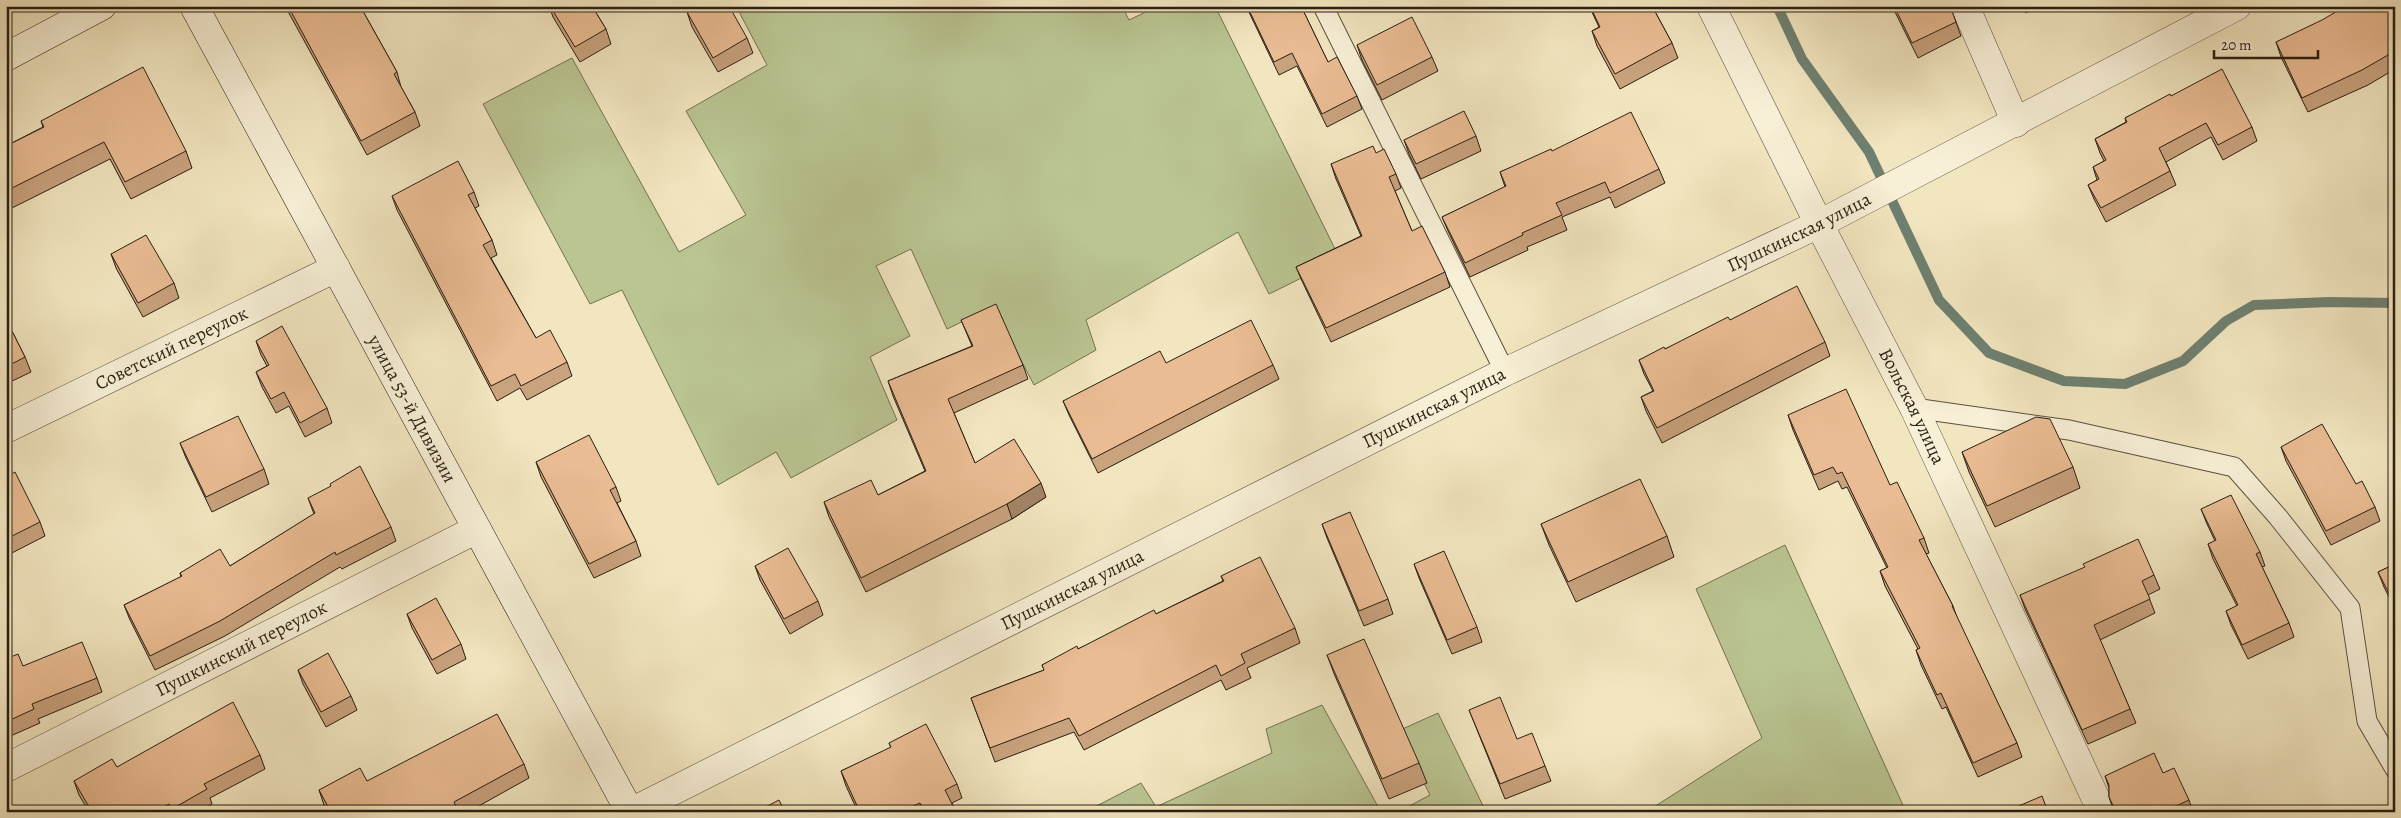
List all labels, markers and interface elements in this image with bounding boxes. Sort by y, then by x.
scale bar [2214,28,2317,60]
text: 20 m [2221,35,2252,55]
street label: Пушкинская улица [1723,186,1876,278]
street label: Советский переулок [91,300,252,397]
street label: улица 53-й Дивизии [361,329,462,487]
street label: Вольская улица [1872,344,1952,469]
street label: Пушкинская улица [1358,361,1510,455]
street label: Пушкинская улица [996,543,1148,637]
street label: Пушкинский переулок [151,594,332,703]

